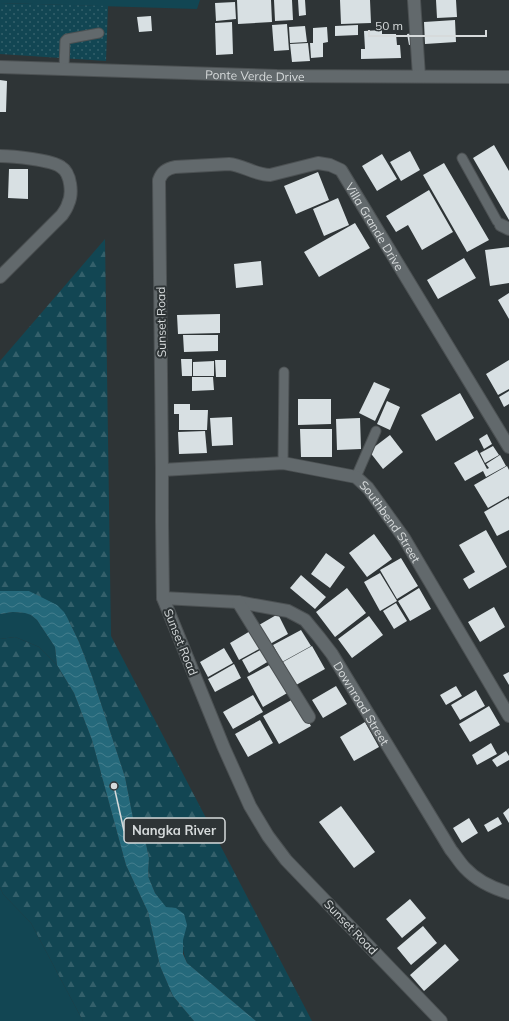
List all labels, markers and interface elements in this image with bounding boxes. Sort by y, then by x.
scale bar [369,12,486,38]
text: 50 m [375,18,403,33]
street label: Ponte Verde Drive [205,66,305,84]
street label: Villa Grande Drive [343,179,408,273]
street label: Sunset Road [153,287,169,357]
street label: Southbend Street [357,477,424,565]
street label: Sunset Road [161,606,201,678]
street label: Downroad Street [331,659,393,748]
callout: Nangka River [124,818,225,843]
text: Nangka River [132,822,217,838]
street label: Sunset Road [321,896,381,958]

